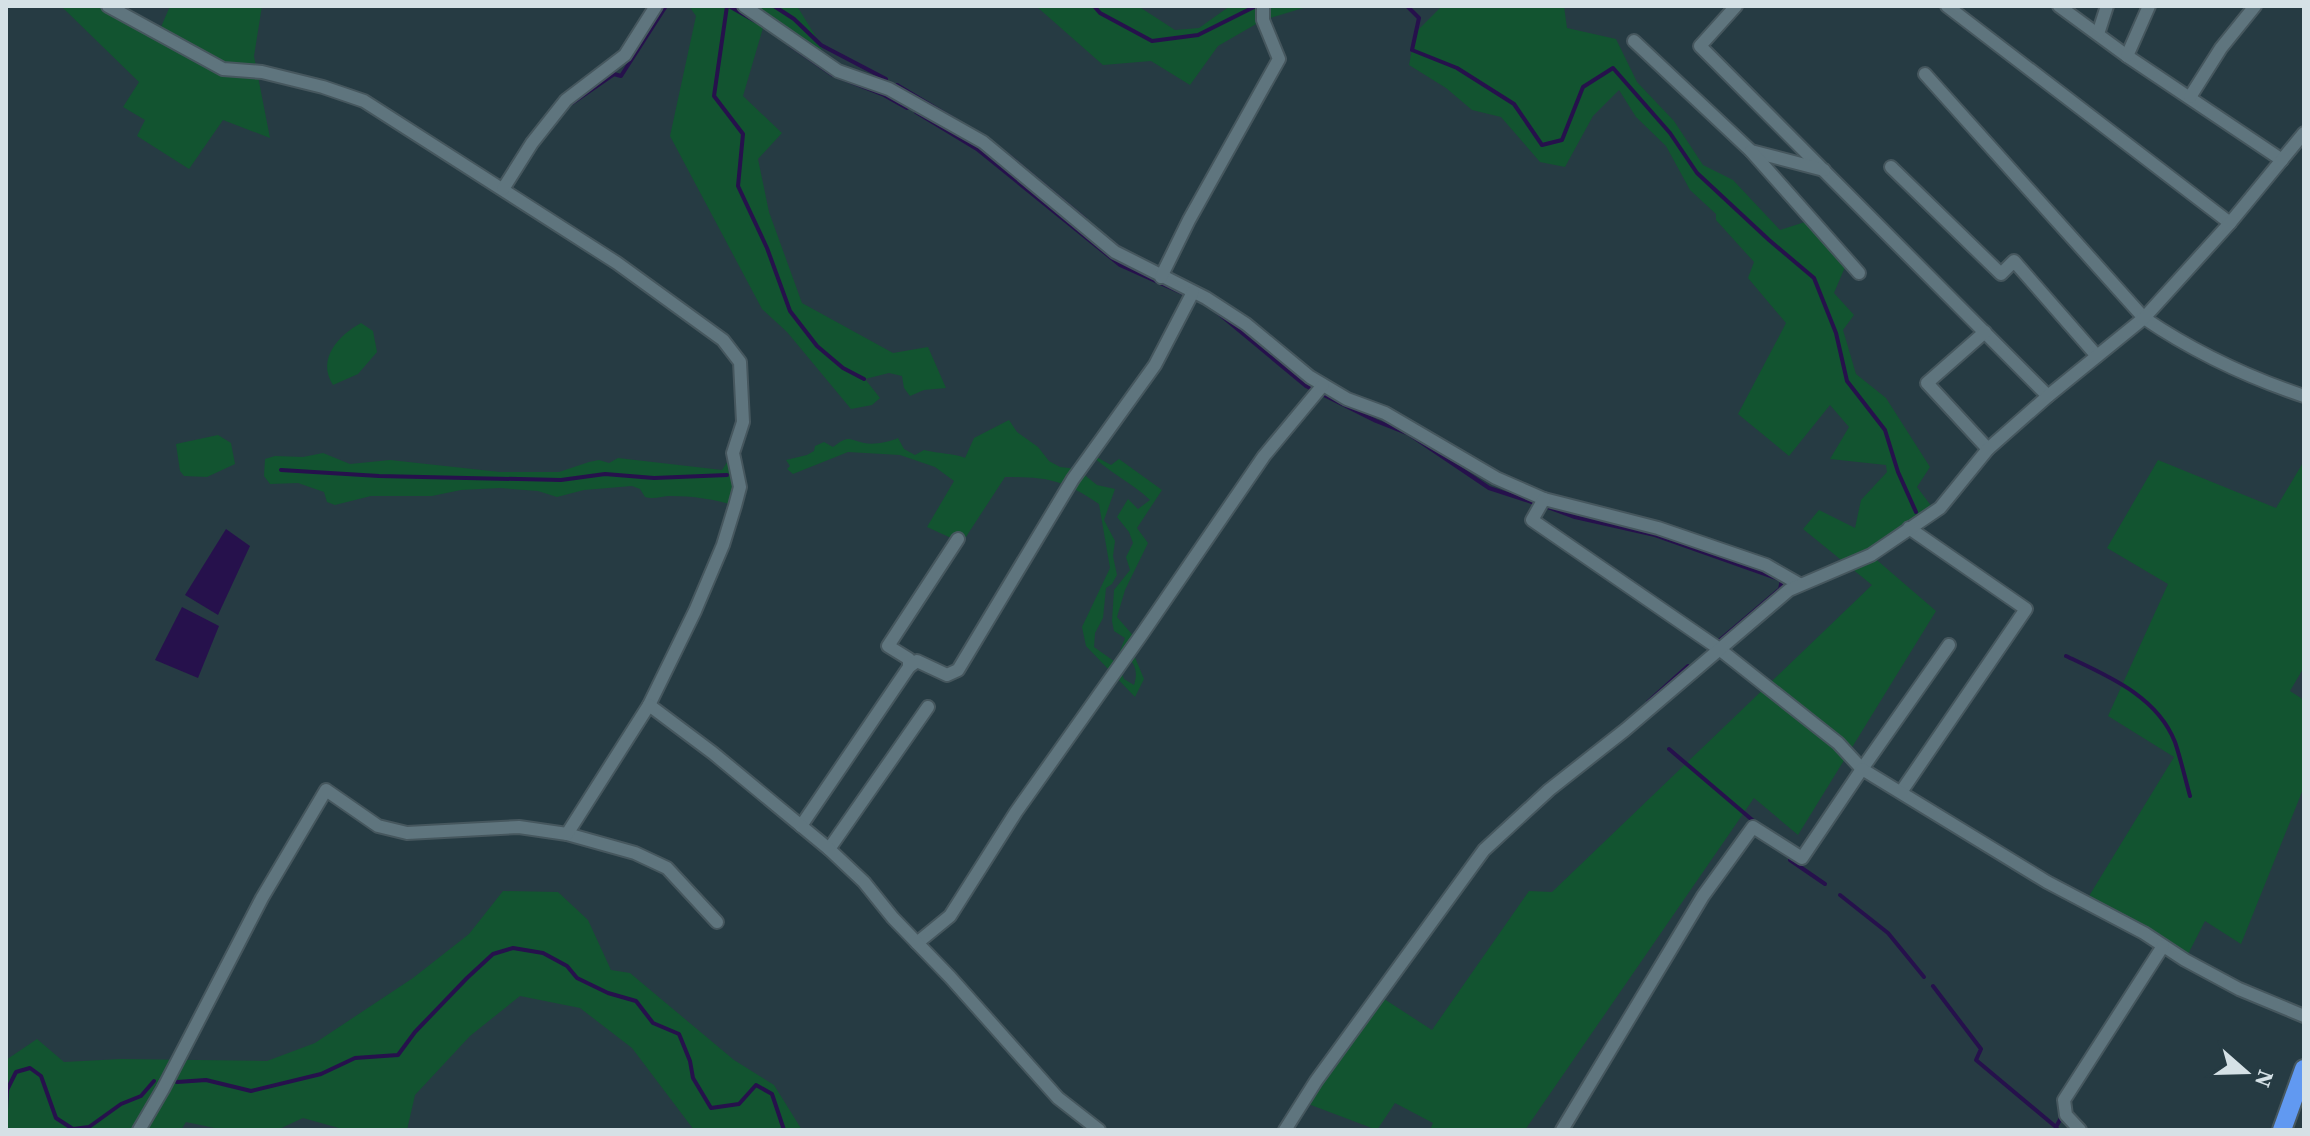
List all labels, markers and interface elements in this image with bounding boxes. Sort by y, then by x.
north arrow [2206,1032,2286,1112]
text: N [2248,1066,2282,1092]

